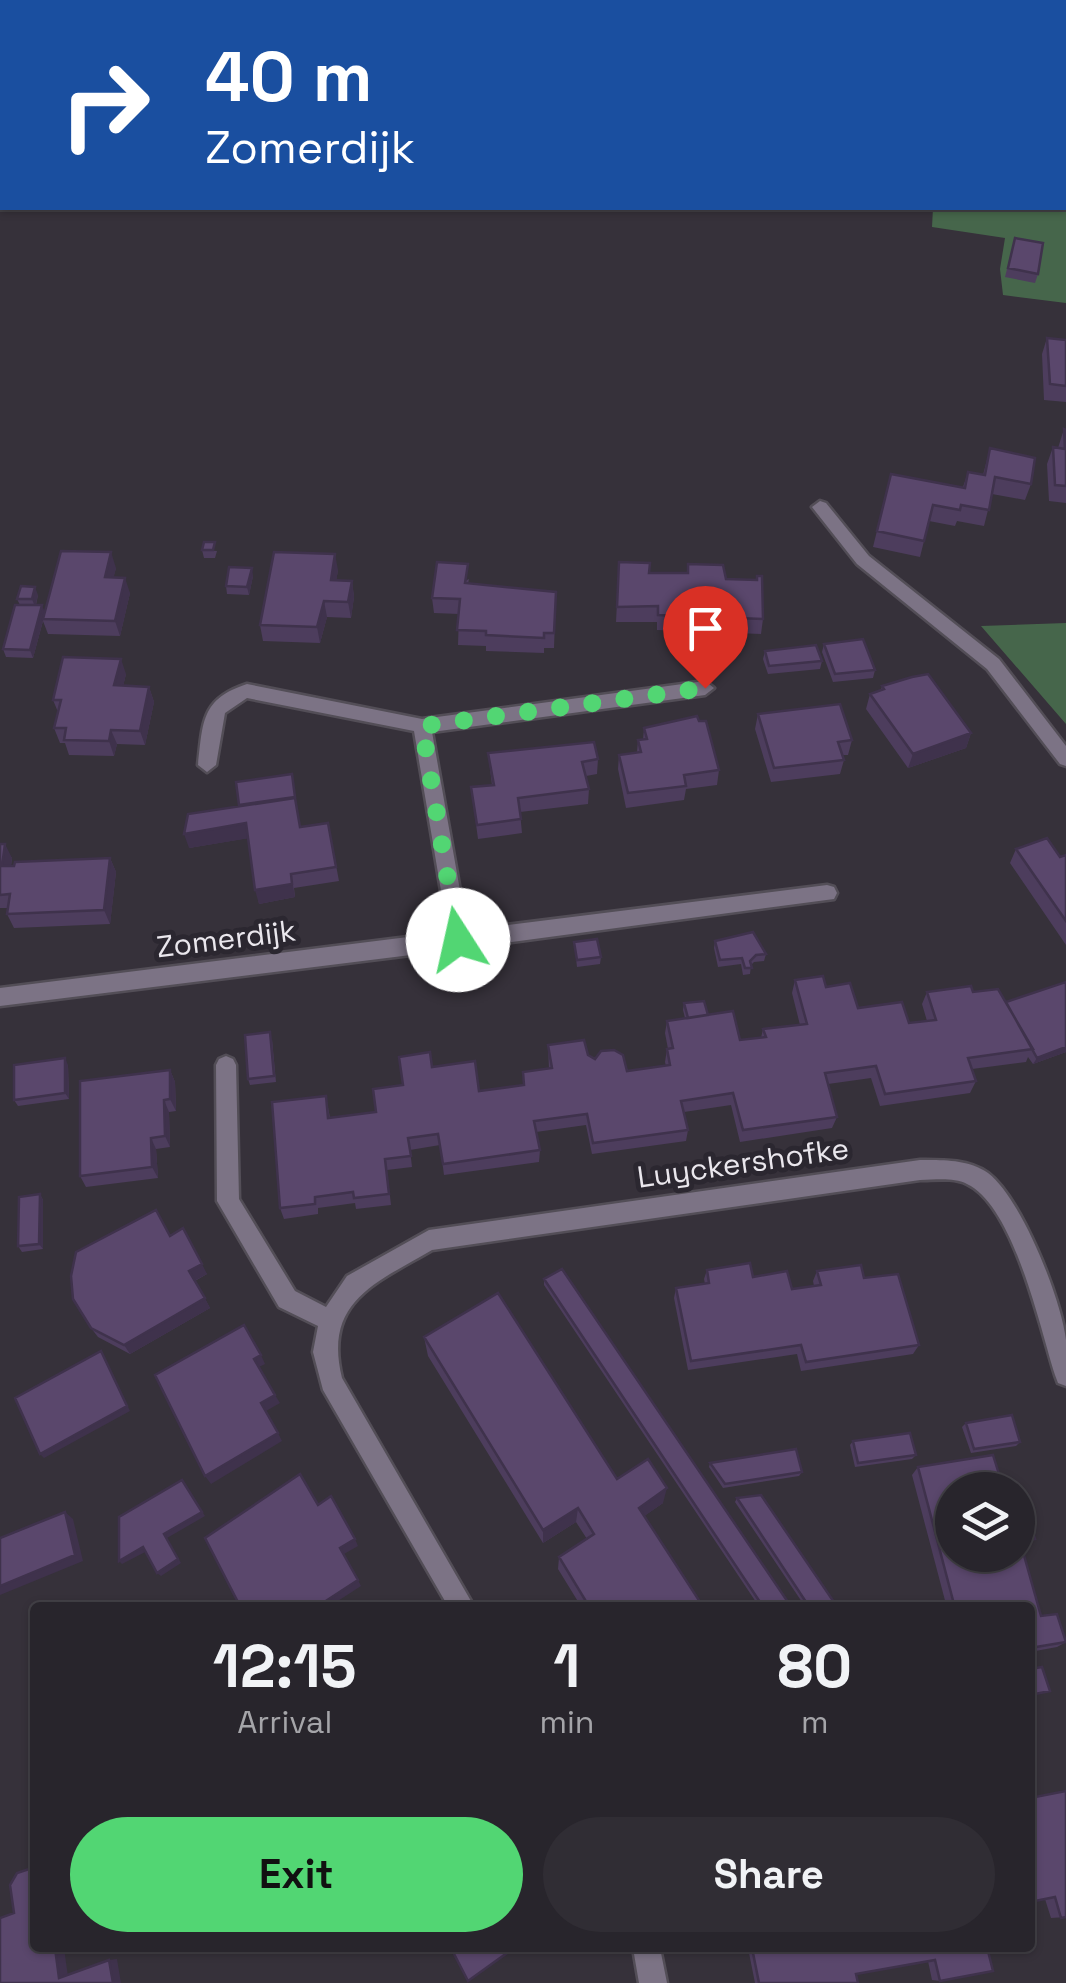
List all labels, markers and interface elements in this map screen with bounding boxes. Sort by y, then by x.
text: 40 m [205,32,372,121]
icon: right [40,40,170,170]
text: Zomerdijk [205,119,415,176]
pin [663,586,748,689]
icon: arrive [678,601,733,656]
position arrow [406,888,510,992]
street label: Zomerdijk [154,911,298,966]
street label: Luyckershofke [634,1128,851,1197]
map controls [935,1472,1035,1572]
button: layers [935,1472,1035,1572]
text: 12:15 [213,1628,357,1705]
text: 1 [553,1628,580,1705]
text: 80 [777,1628,852,1705]
text: Arrival [237,1702,332,1742]
text: min [539,1702,594,1742]
text: m [801,1702,828,1742]
button: Exit [70,1817,523,1932]
button: Share [543,1817,995,1932]

